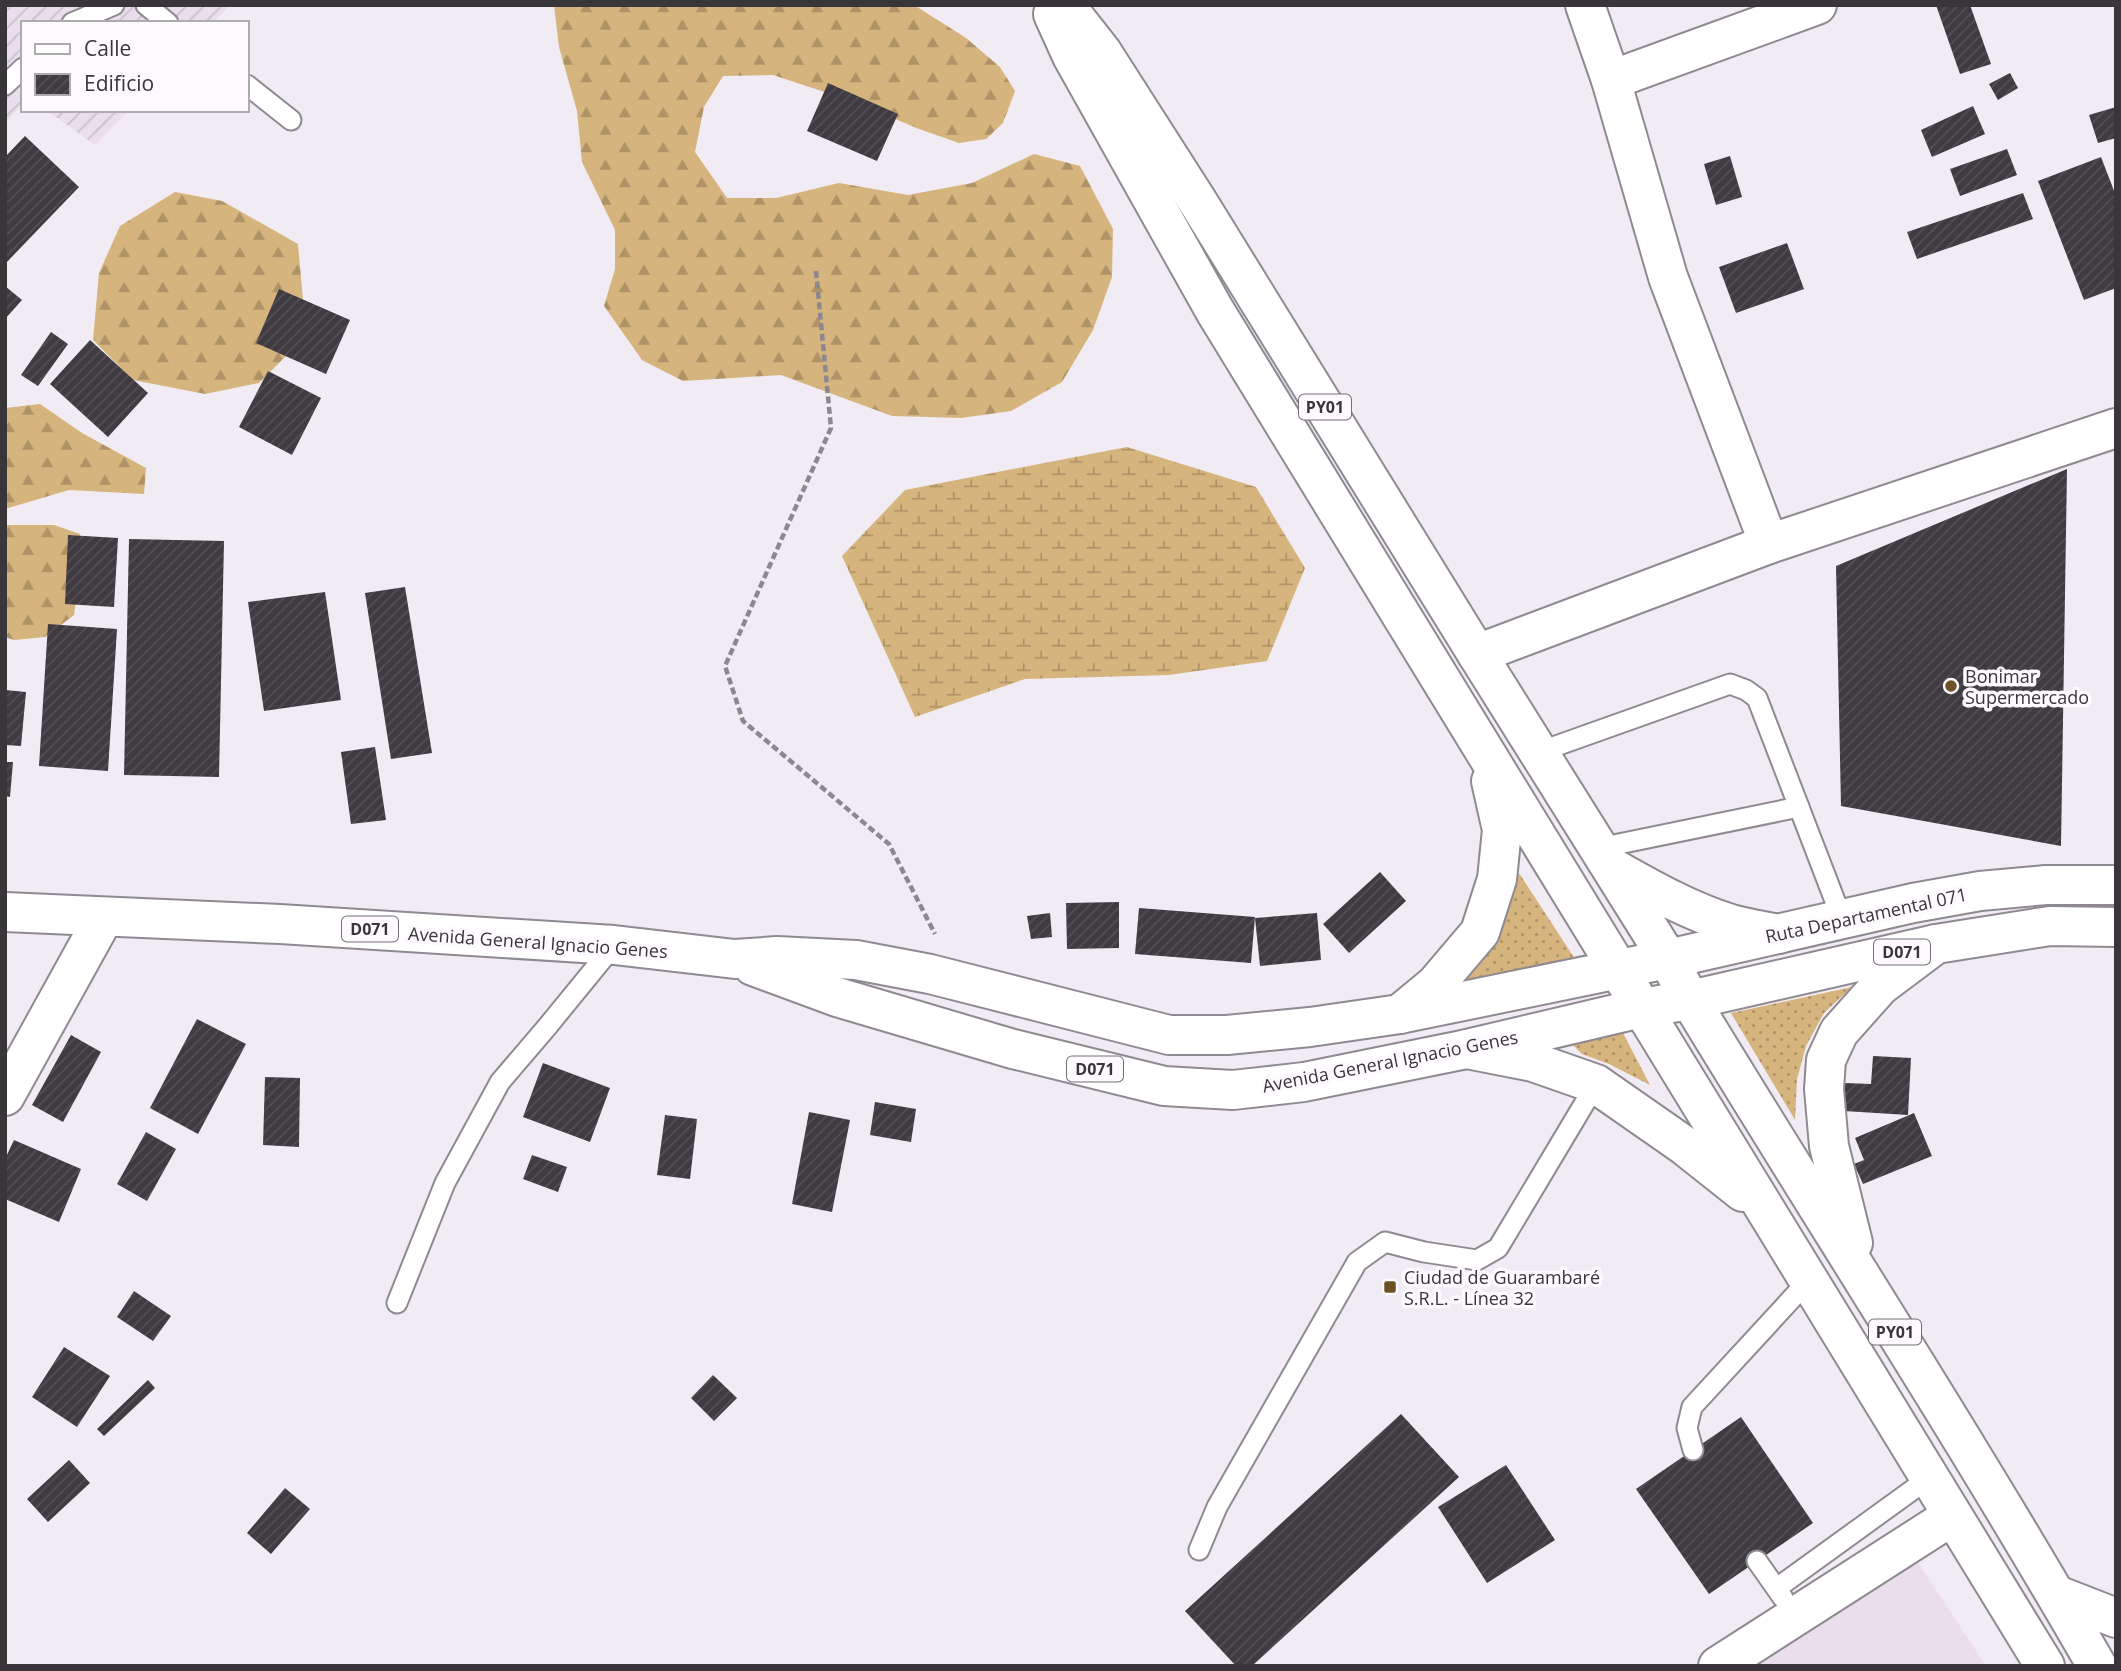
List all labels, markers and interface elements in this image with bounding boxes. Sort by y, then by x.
legend [21,21,248,112]
text: Calle [84,34,131,62]
text: Edificio [84,69,154,97]
road number: PY01 [1299,394,1351,420]
place label: Bonimar Supermercado [1965,664,2089,709]
marker: Bonimar Supermercado [1943,678,1959,694]
street label: Ruta Departamental 071 [1763,882,1969,948]
road number: D071 [342,917,398,942]
street label: Avenida General Ignacio Genes [407,921,669,963]
road number: D071 [1874,940,1930,964]
street label: Avenida General Ignacio Genes [1260,1024,1520,1098]
road number: D071 [1067,1056,1123,1082]
place label: Ciudad de Guarambaré S.R.L. - Línea 32 [1404,1265,1600,1310]
marker: Ciudad de Guarambaré S.R.L. - Línea 32 [1382,1279,1398,1295]
road number: PY01 [1869,1320,1921,1344]

